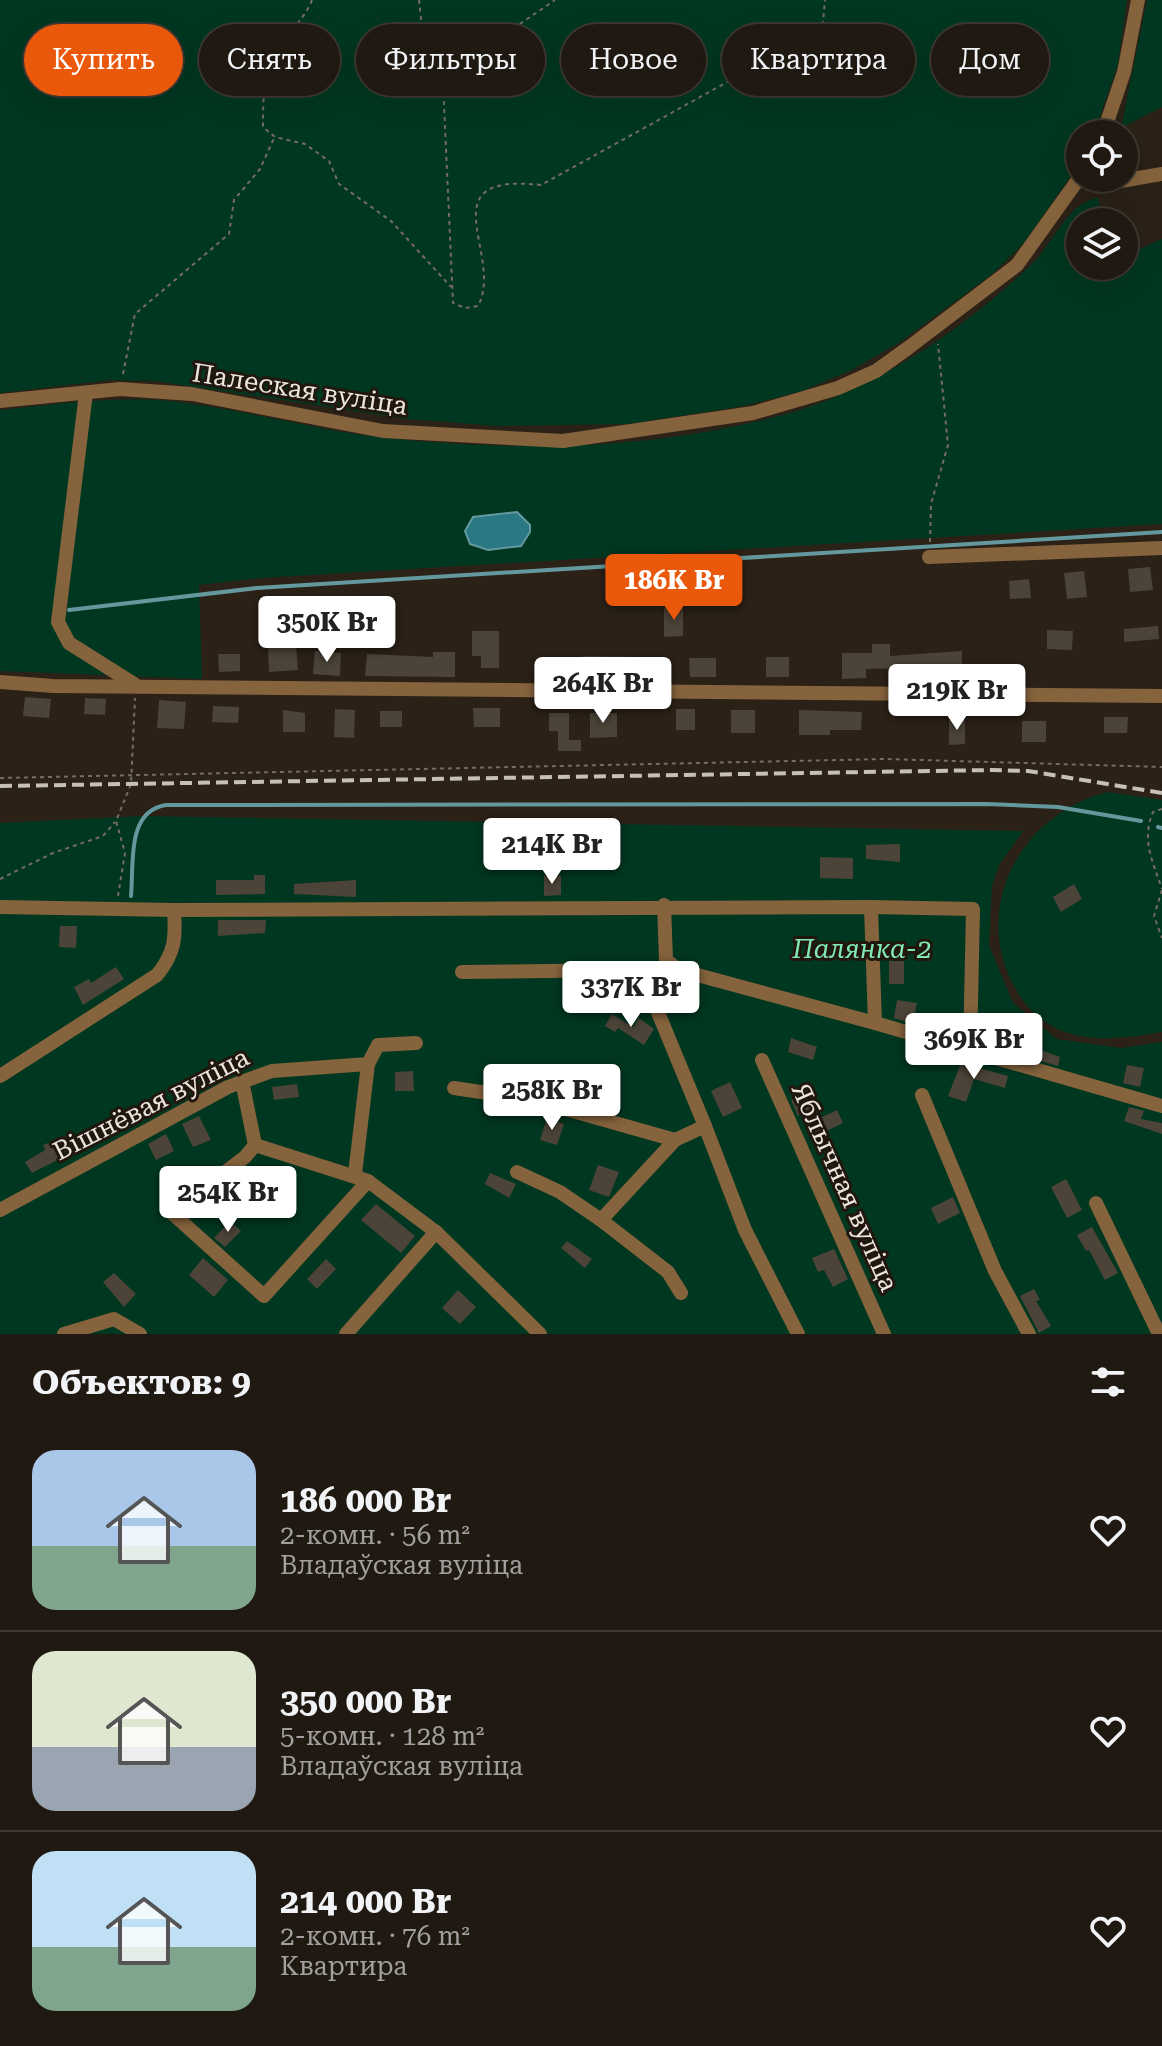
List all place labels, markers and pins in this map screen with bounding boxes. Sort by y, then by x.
pin: 186K Br [600,554,748,622]
pin: 350K Br [253,596,401,664]
pin: 264K Br [529,657,677,725]
pin: 219K Br [883,664,1031,732]
pin: 214K Br [478,818,626,886]
pin: 337K Br [557,961,705,1029]
pin: 369K Br [900,1013,1048,1081]
pin: 258K Br [478,1064,626,1132]
pin: 254K Br [154,1166,302,1234]

